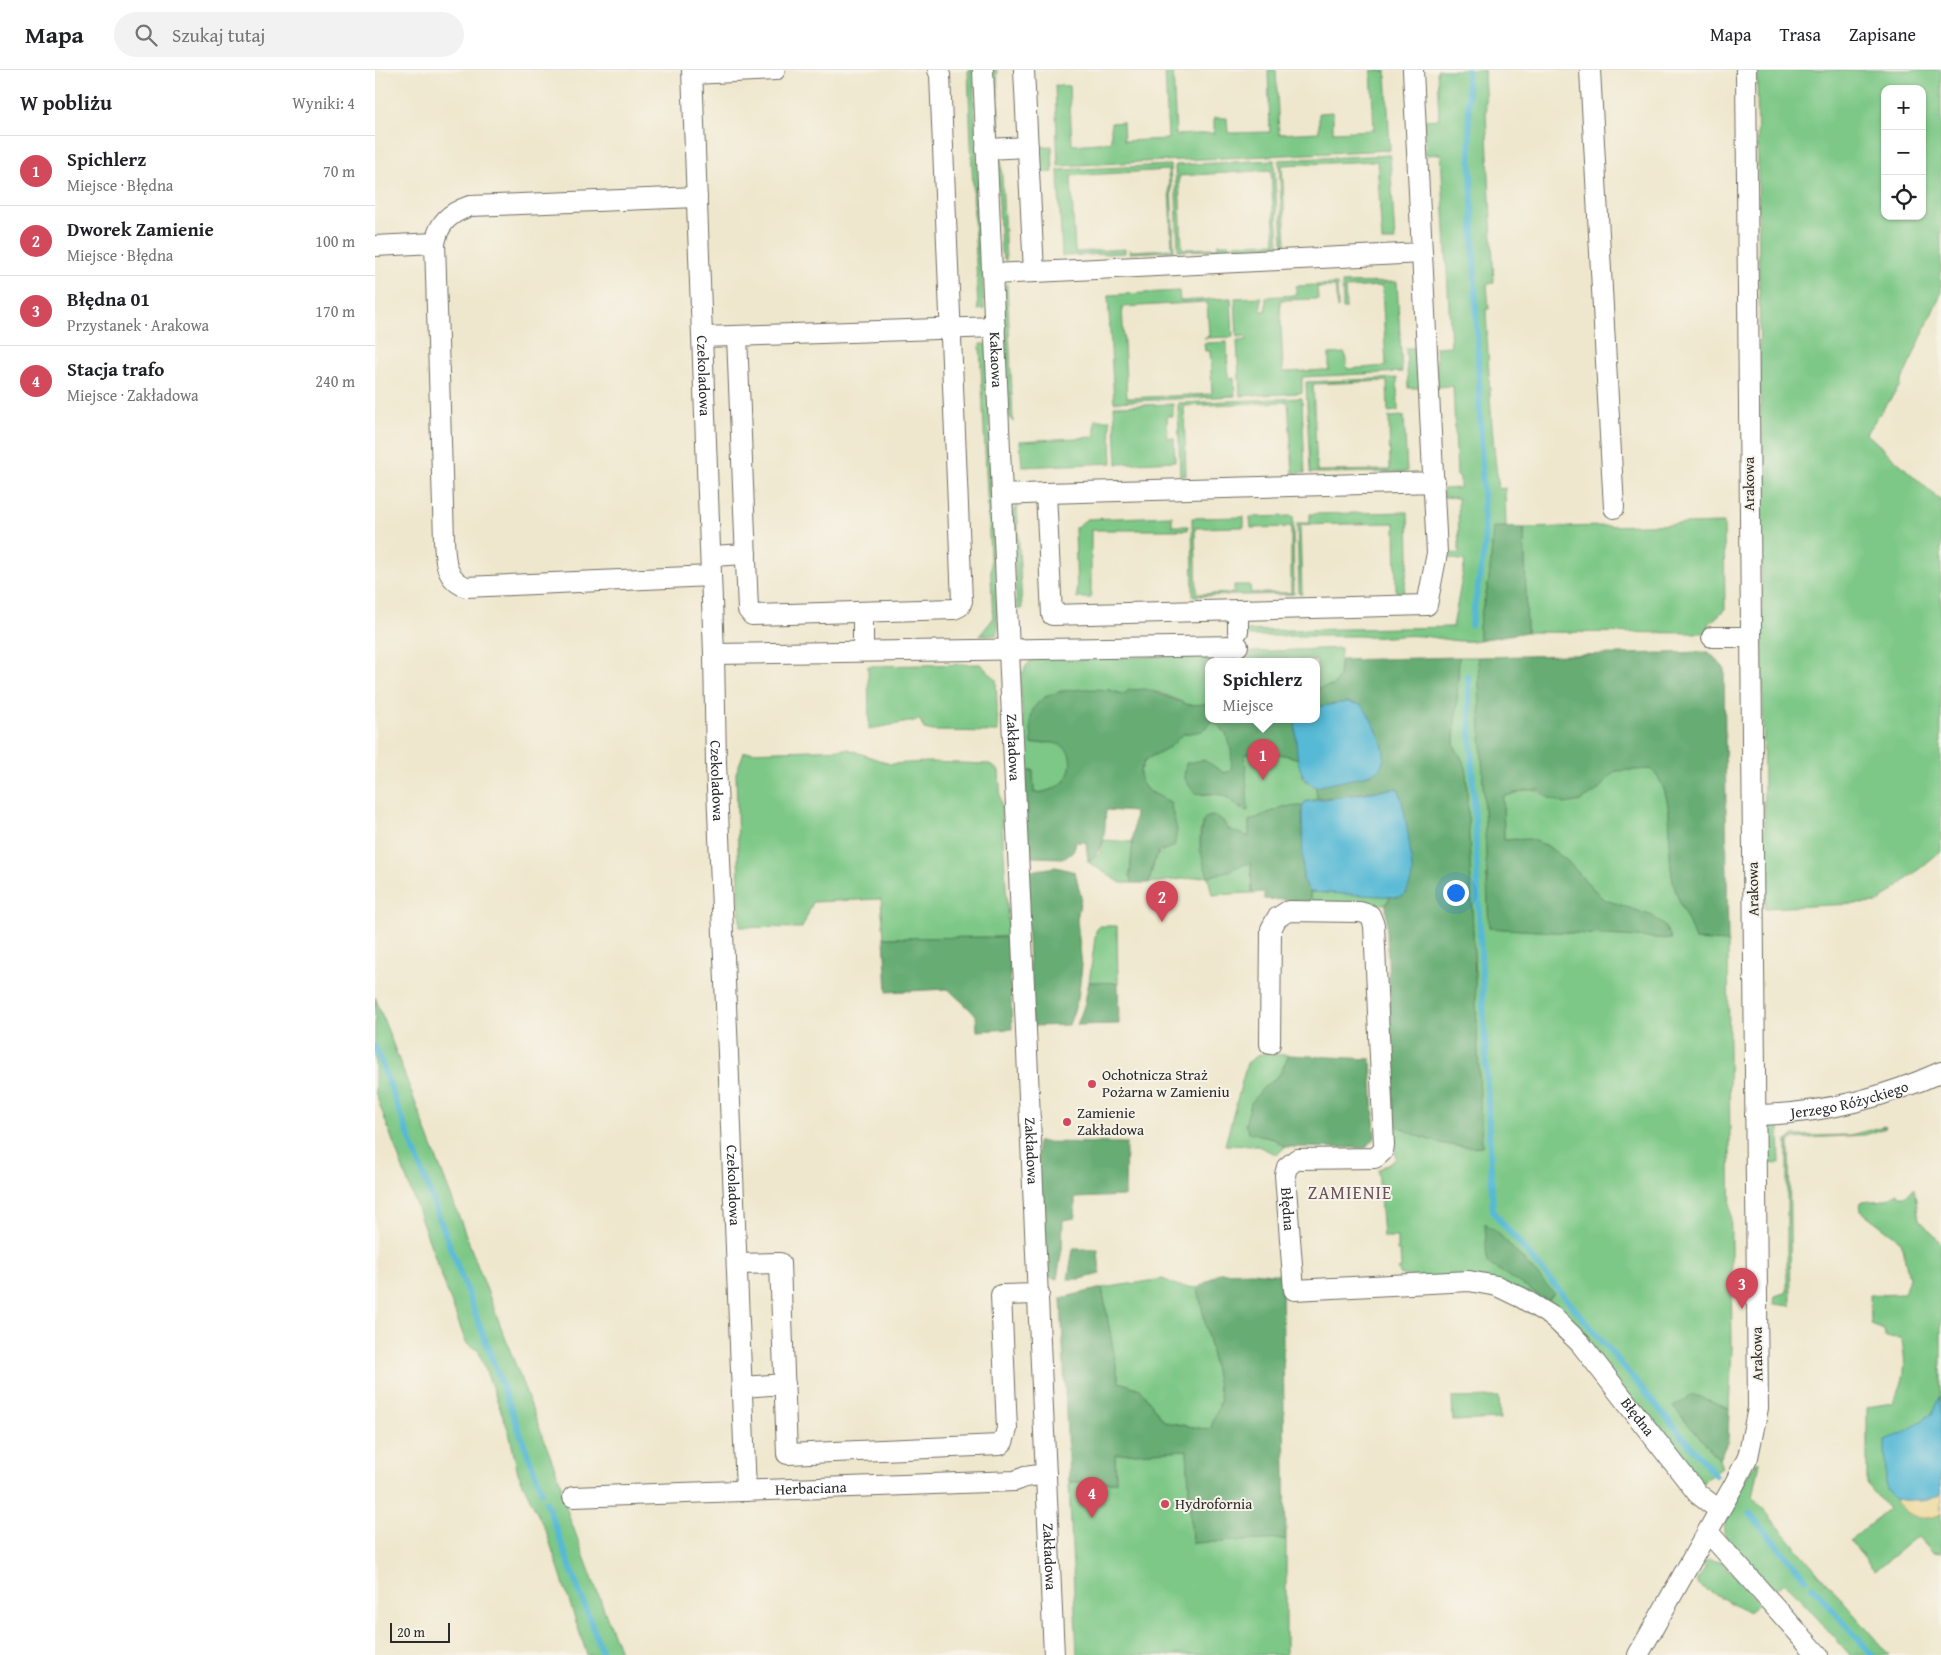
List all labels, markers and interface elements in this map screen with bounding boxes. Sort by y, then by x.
search box [114,12,464,57]
text: Mapa [25,17,84,52]
icon: search [132,21,160,49]
text: Szukaj tutaj [172,21,265,49]
text: Mapa [1710,21,1751,48]
text: Trasa [1779,21,1821,48]
text: Zapisane [1849,21,1916,48]
map controls [1881,85,1926,220]
button: + [1881,85,1926,130]
text: W pobliżu [20,87,112,118]
text: Wyniki: 4 [292,91,355,115]
button: − [1881,130,1926,175]
text: Spichlerz [67,145,146,173]
text: 1 [32,159,40,183]
text: 70 m [323,159,355,183]
text: Miejsce · Błędna [67,173,173,197]
button: locate [1881,175,1926,220]
text: Dworek Zamienie [67,215,214,243]
text: 2 [32,229,40,253]
text: 100 m [315,229,355,253]
text: Miejsce · Błędna [67,243,173,267]
text: Błędna 01 [67,285,150,313]
text: 3 [32,299,40,323]
text: 170 m [315,299,355,323]
text: Przystanek · Arakowa [67,313,209,337]
street label: Kakaowa [985,331,1008,388]
street label: Czekoladowa [692,335,716,417]
text: Stacja trafo [67,355,164,383]
text: 4 [32,369,40,393]
text: 240 m [315,369,355,393]
text: Miejsce · Zakładowa [67,383,199,407]
street label: Arakowa [1738,457,1759,511]
popup [1205,658,1320,723]
text: Spichlerz [1223,665,1302,693]
text: Miejsce [1223,693,1273,717]
street label: Zakładowa [1002,713,1026,781]
pin: 1 [1247,739,1279,780]
street label: Czekoladowa [706,740,729,821]
street label: Arakowa [1742,862,1763,916]
your location [1443,880,1469,906]
pin: 2 [1146,881,1178,922]
place label: Ochotnicza Straż Pożarna w Zamieniu [1102,1064,1231,1102]
street label: Jerzego Różyckiego [1787,1075,1912,1123]
marker: Ochotnicza Straż Pożarna w Zamieniu [1086,1078,1098,1090]
place label: Zamienie Zakładowa [1077,1102,1144,1140]
marker: Zamienie Zakładowa [1061,1116,1073,1128]
street label: Zakładowa [1020,1117,1044,1185]
street label: Czekoladowa [722,1144,746,1226]
district label: ZAMIENIE [1308,1179,1392,1206]
street label: Błędna [1276,1187,1300,1232]
pin: 3 [1726,1268,1758,1309]
street label: Arakowa [1746,1327,1767,1381]
street label: Błędna [1616,1393,1660,1440]
street label: Herbaciana [775,1476,847,1500]
pin: 4 [1076,1477,1108,1518]
place label: Hydrofornia [1175,1493,1252,1514]
marker: Hydrofornia [1159,1498,1171,1510]
street label: Zakładowa [1038,1522,1062,1591]
scale bar [390,1620,450,1643]
text: 20 m [397,1622,425,1642]

